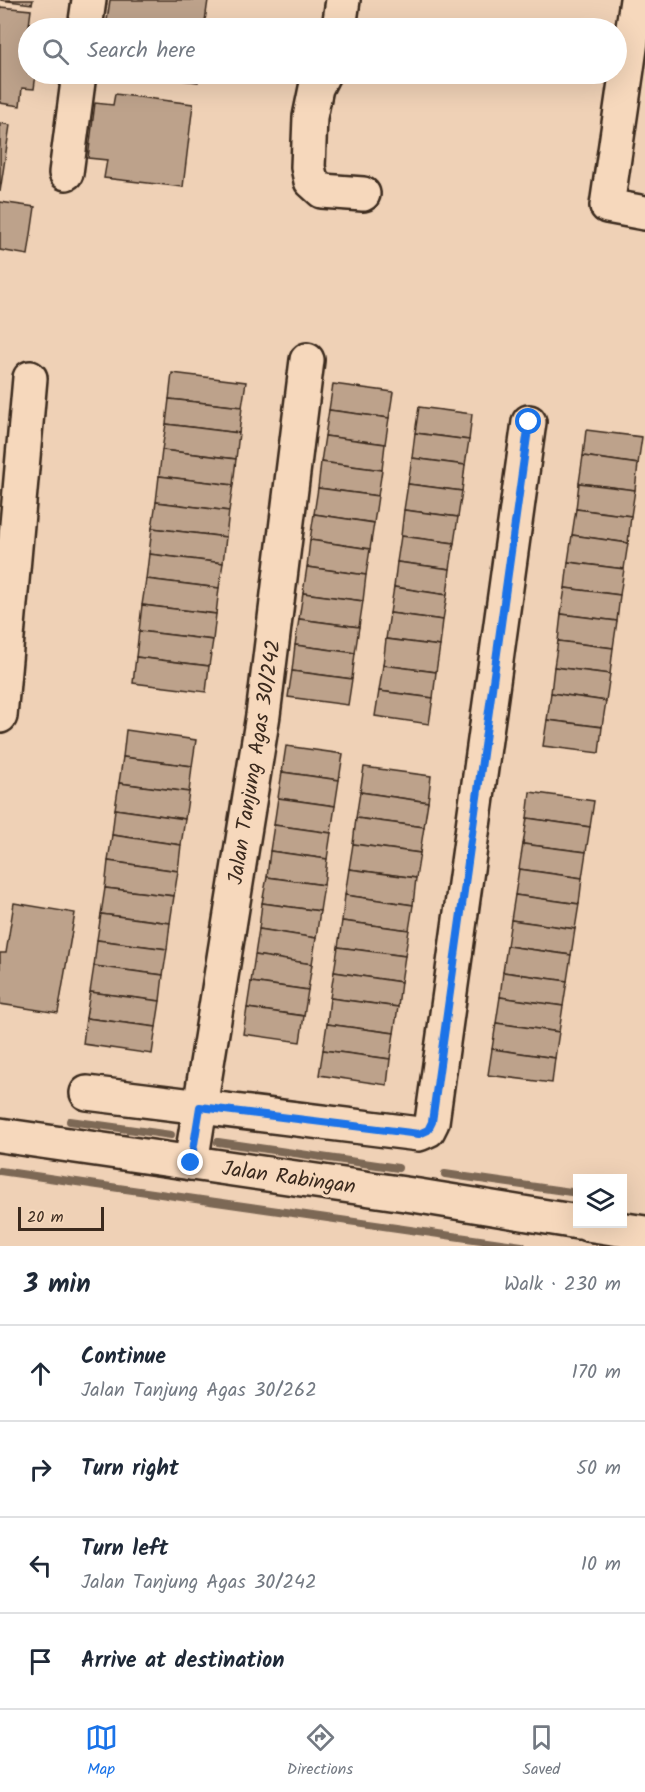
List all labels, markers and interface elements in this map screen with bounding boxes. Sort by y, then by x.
search box [18,18,627,84]
text: Search here [87,34,195,69]
icon: search [39,35,72,68]
route start [515,408,541,434]
street label: Jalan Tanjung Agas 30/242 [220,637,291,887]
route end [177,1149,203,1175]
street label: Jalan Rabingan [220,1153,358,1204]
map controls [573,1174,627,1228]
button: layers [573,1174,627,1228]
scale bar [18,1204,104,1232]
text: 20 m [27,1205,63,1230]
text: 3 min [24,1264,91,1306]
text: Walk · 230 m [504,1269,621,1301]
text: Continue [81,1340,166,1375]
icon: ahead [24,1357,57,1390]
text: 170 m [572,1357,621,1389]
text: Jalan Tanjung Agas 30/262 [81,1375,317,1407]
text: Turn right [81,1452,179,1487]
icon: right [24,1453,57,1486]
text: 50 m [576,1453,621,1485]
text: Turn left [81,1532,168,1567]
icon: left [24,1549,57,1582]
text: 10 m [581,1549,621,1581]
text: Jalan Tanjung Agas 30/242 [81,1567,317,1599]
text: Arrive at destination [81,1644,284,1679]
icon: arrive [24,1645,57,1678]
tab: Map [85,1721,118,1782]
tab: Directions [287,1721,353,1782]
tab: Saved [522,1721,560,1782]

